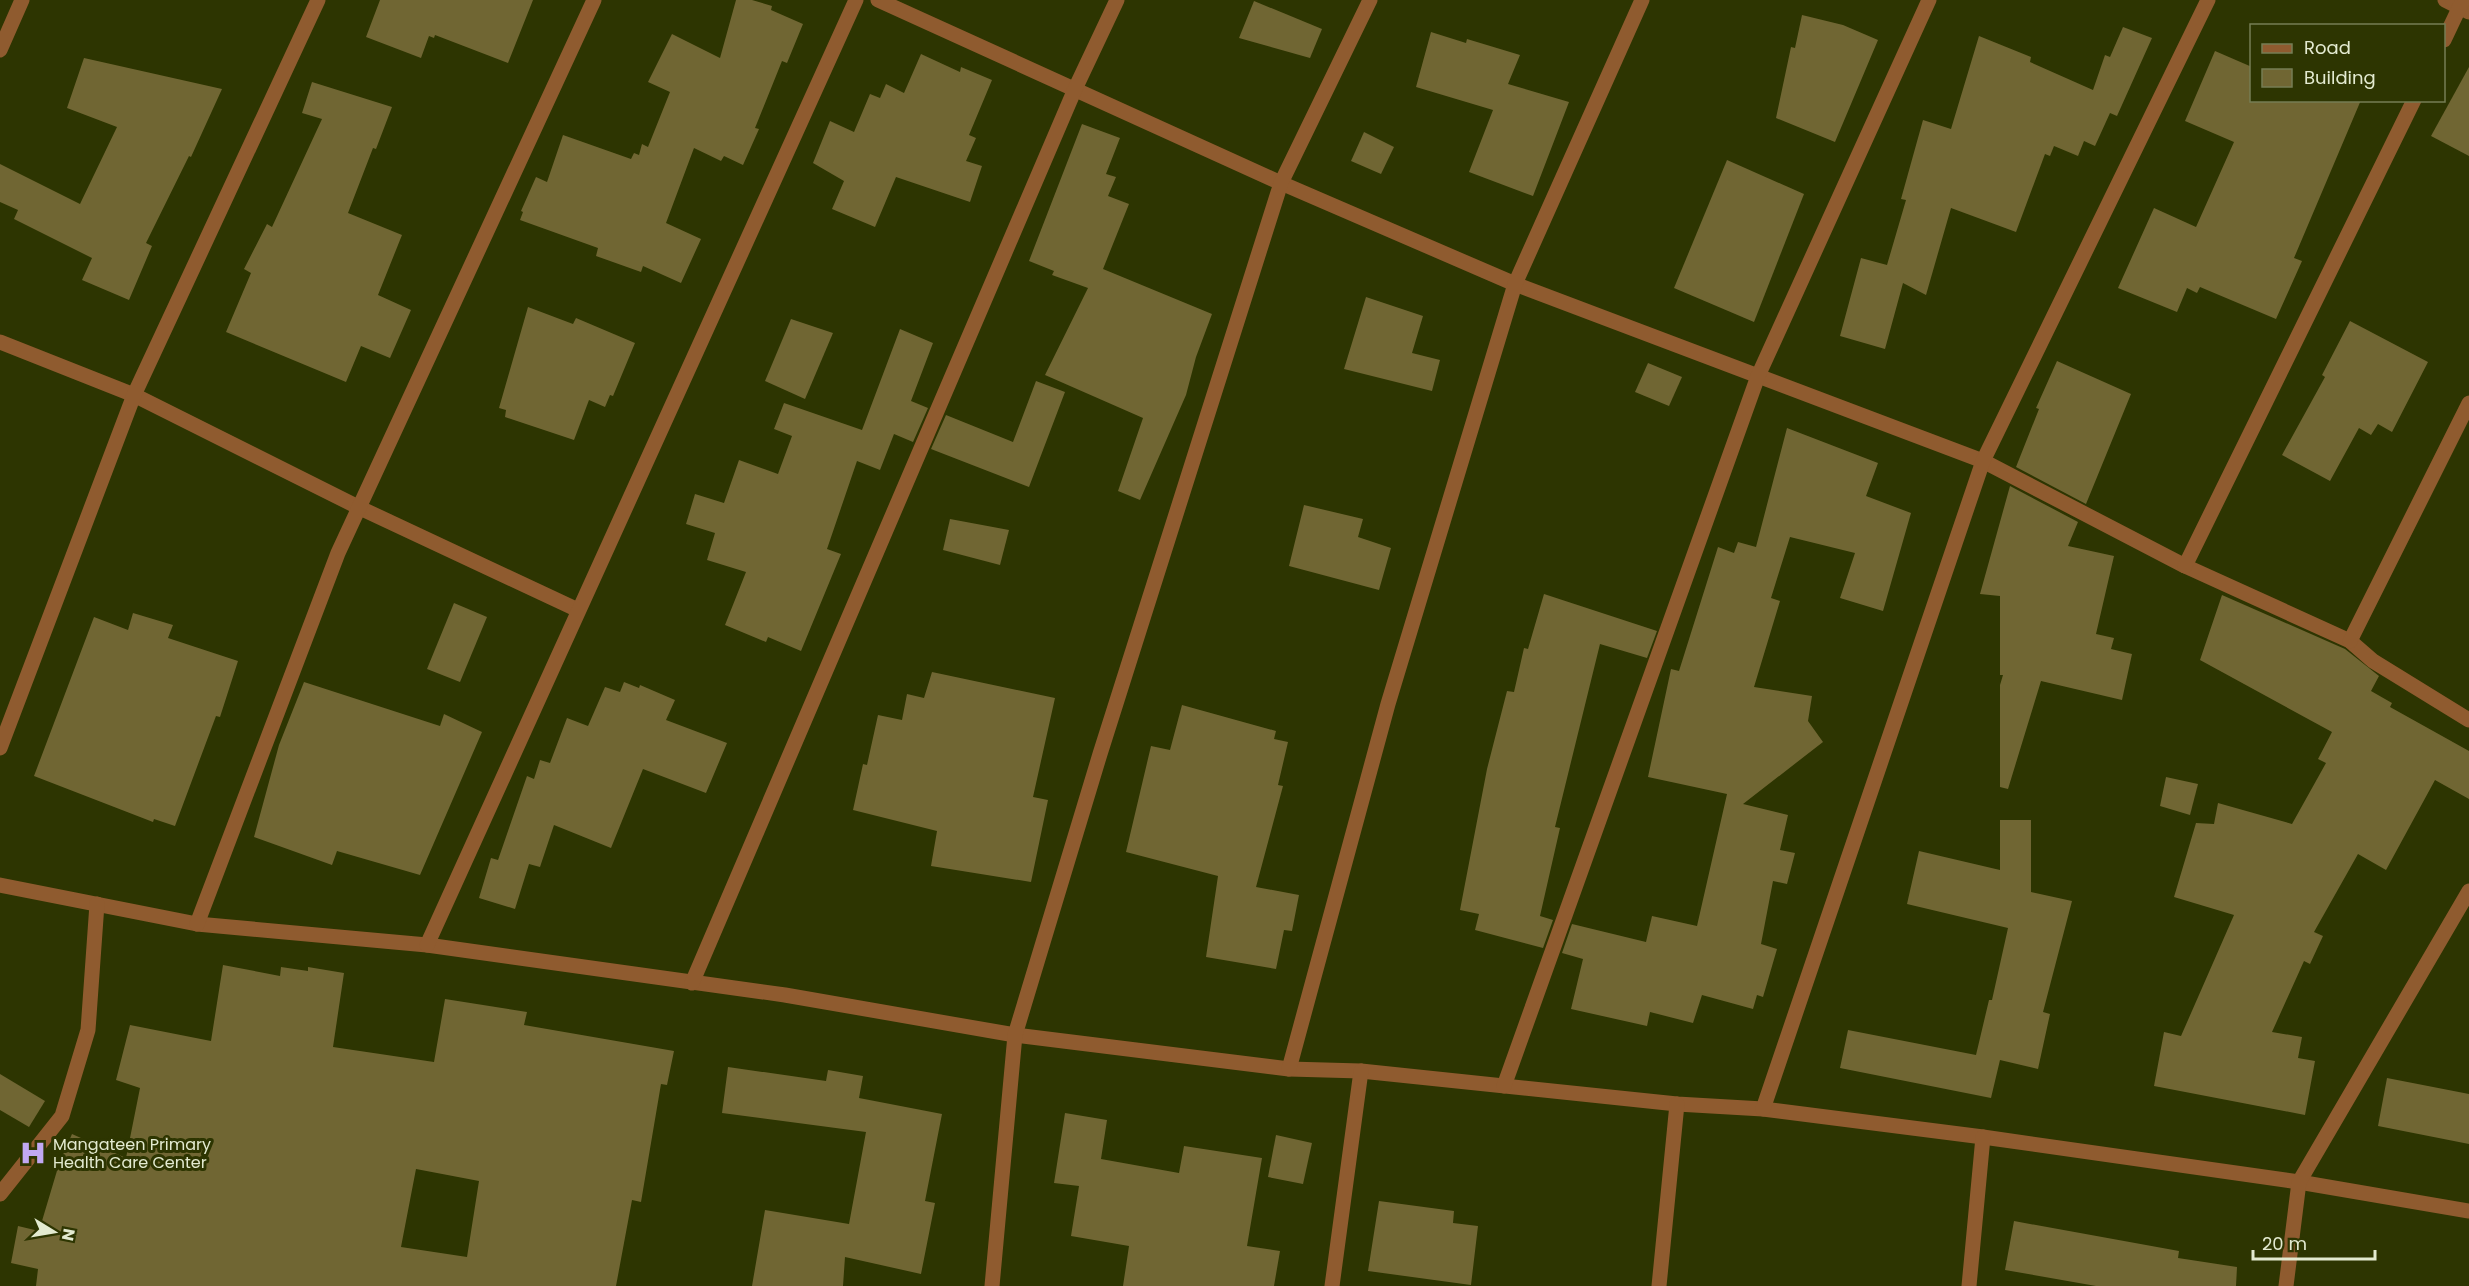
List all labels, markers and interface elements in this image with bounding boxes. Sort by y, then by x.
legend [2250,24,2445,102]
text: Road [2304,35,2351,60]
text: Building [2304,65,2376,90]
place label: Mangateen Primary Health Care Center [53,1133,211,1174]
hospital icon: Mangateen Primary Health Care Center [18,1138,48,1168]
north arrow [24,1202,84,1262]
scale bar [2253,1223,2374,1261]
text: N [56,1227,81,1243]
text: 20 m [2262,1231,2307,1256]

